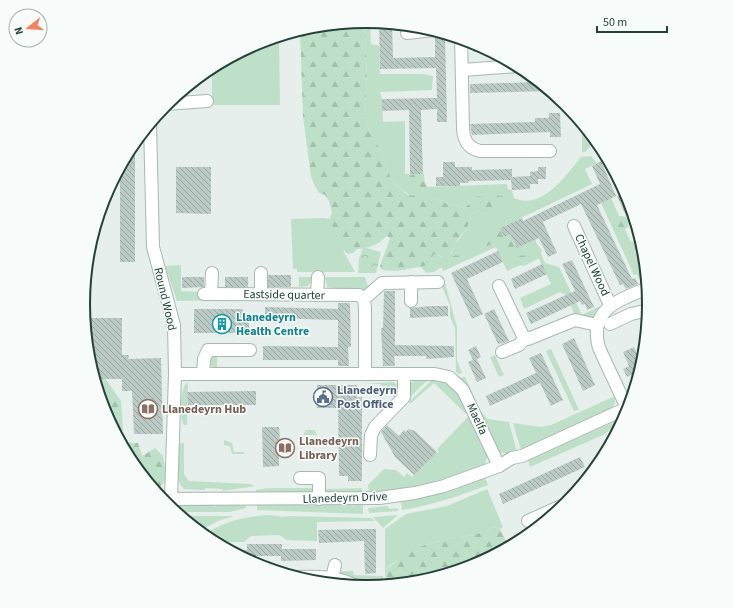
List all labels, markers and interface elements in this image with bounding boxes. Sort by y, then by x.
north arrow [8,8,48,48]
scale bar [597,8,667,34]
text: 50 m [603,14,627,31]
text: N [11,25,27,36]
street label: Chapel Wood [570,231,614,299]
street label: Round Wood [149,266,181,332]
street label: Eastside quarter [243,286,326,304]
place label: Llanedeyrn Health Centre [236,309,309,340]
building icon: Llanedeyrn Health Centre [211,313,233,335]
place label: Llanedeyrn Post Office [337,382,397,413]
public building icon: Llanedeyrn Post Office [312,386,334,408]
library icon: Llanedeyrn Hub [137,398,159,420]
street label: Maelfa [462,400,492,438]
place label: Llanedeyrn Hub [162,401,246,418]
place label: Llanedeyrn Library [299,433,359,464]
library icon: Llanedeyrn Library [274,437,296,459]
street label: Llanedeyrn Drive [302,488,388,508]

